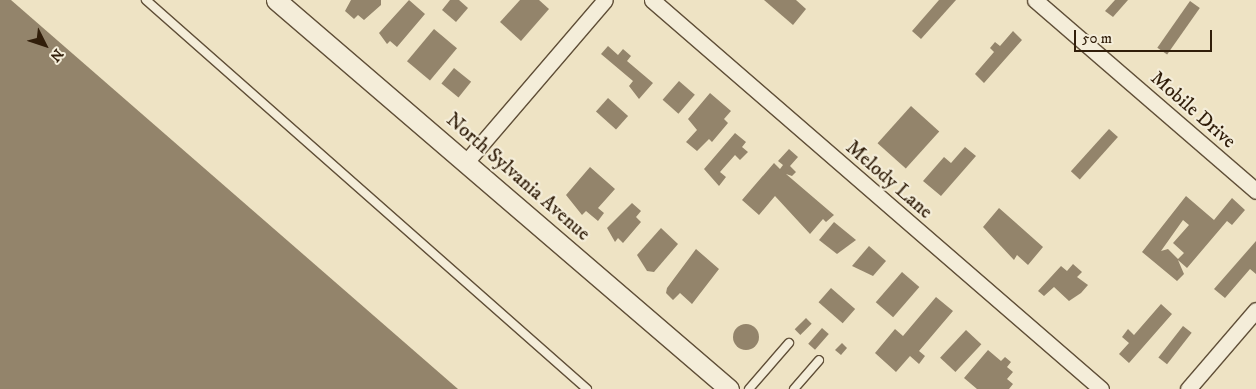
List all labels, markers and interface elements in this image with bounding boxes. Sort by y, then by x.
north arrow [20,20,70,70]
scale bar [1076,20,1214,52]
text: 50 m [1082,29,1112,48]
text: N [46,45,67,65]
street label: Mobile Drive [1145,66,1241,154]
street label: North Sylvania Avenue [441,108,595,246]
street label: Melody Lane [841,136,937,224]

